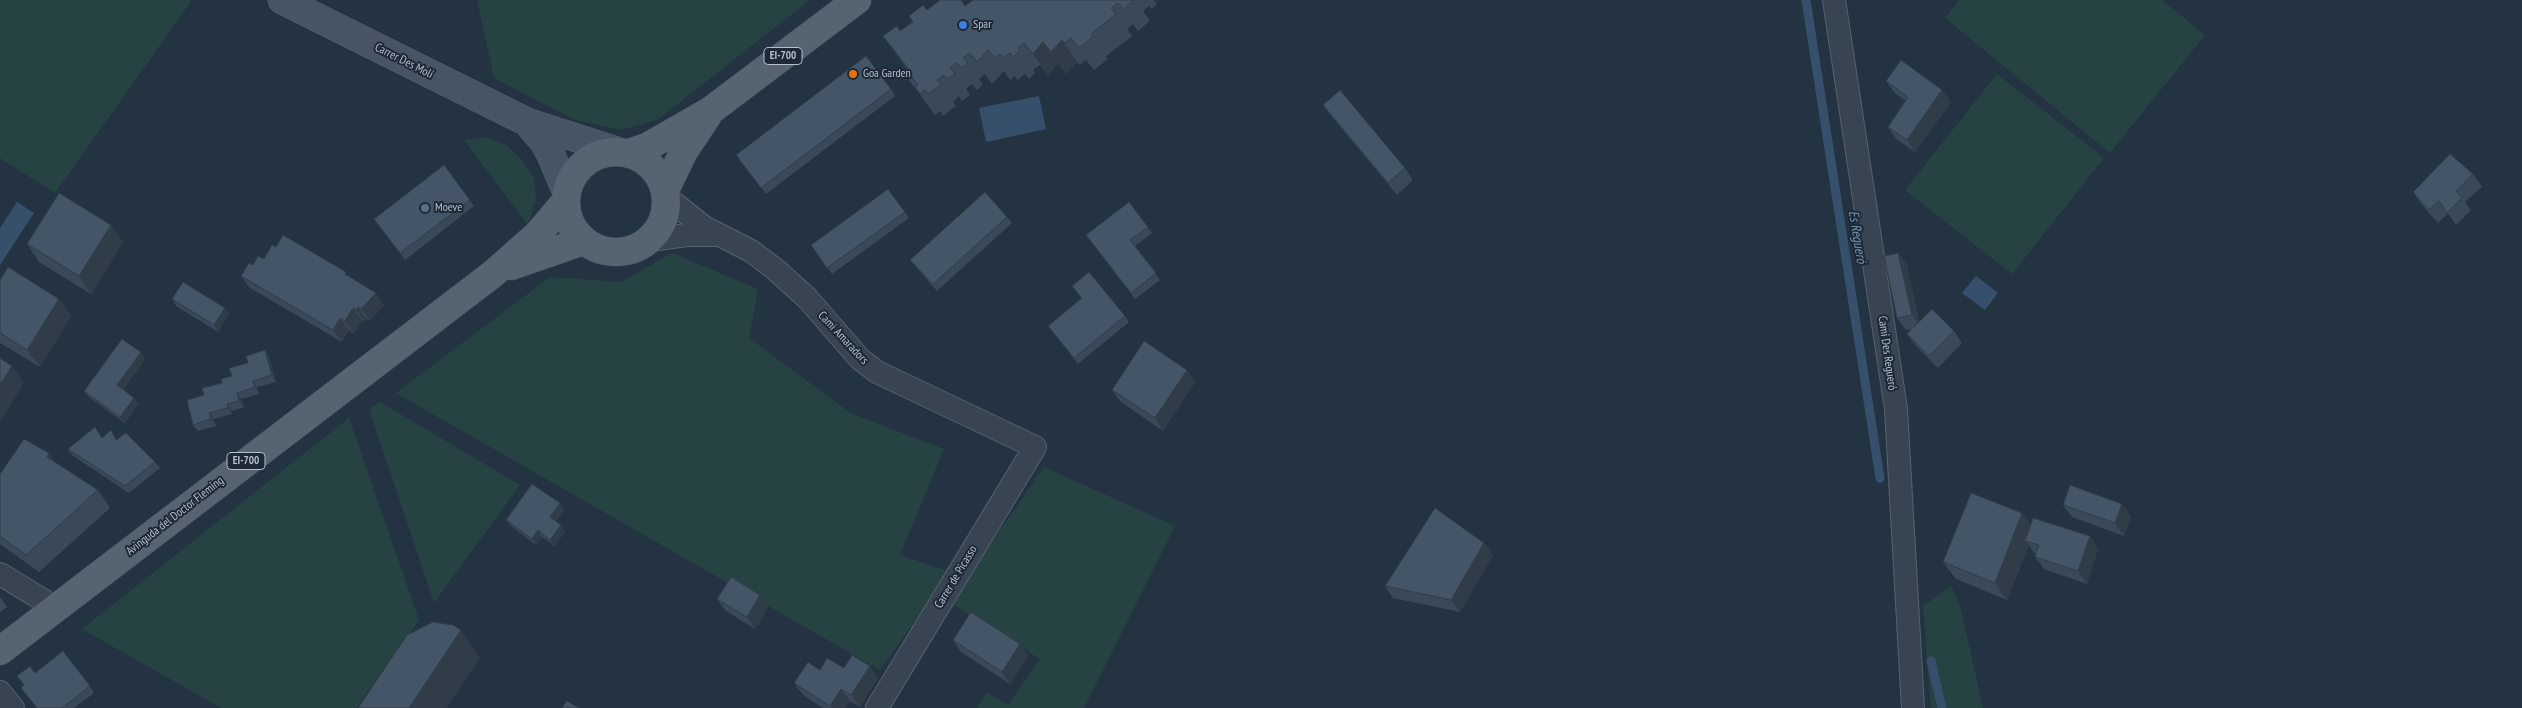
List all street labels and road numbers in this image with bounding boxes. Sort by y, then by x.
street label: Carrer Des Molí [372,40,436,82]
road number: EI-700 [764,48,802,64]
street label: Camí Amaradors [815,309,871,367]
street label: Camí Des Regueró [1875,315,1899,391]
road number: EI-700 [227,452,265,470]
street label: Avinguda del Doctor Fleming [123,473,227,559]
street label: Carrer de Picasso [932,543,980,611]

